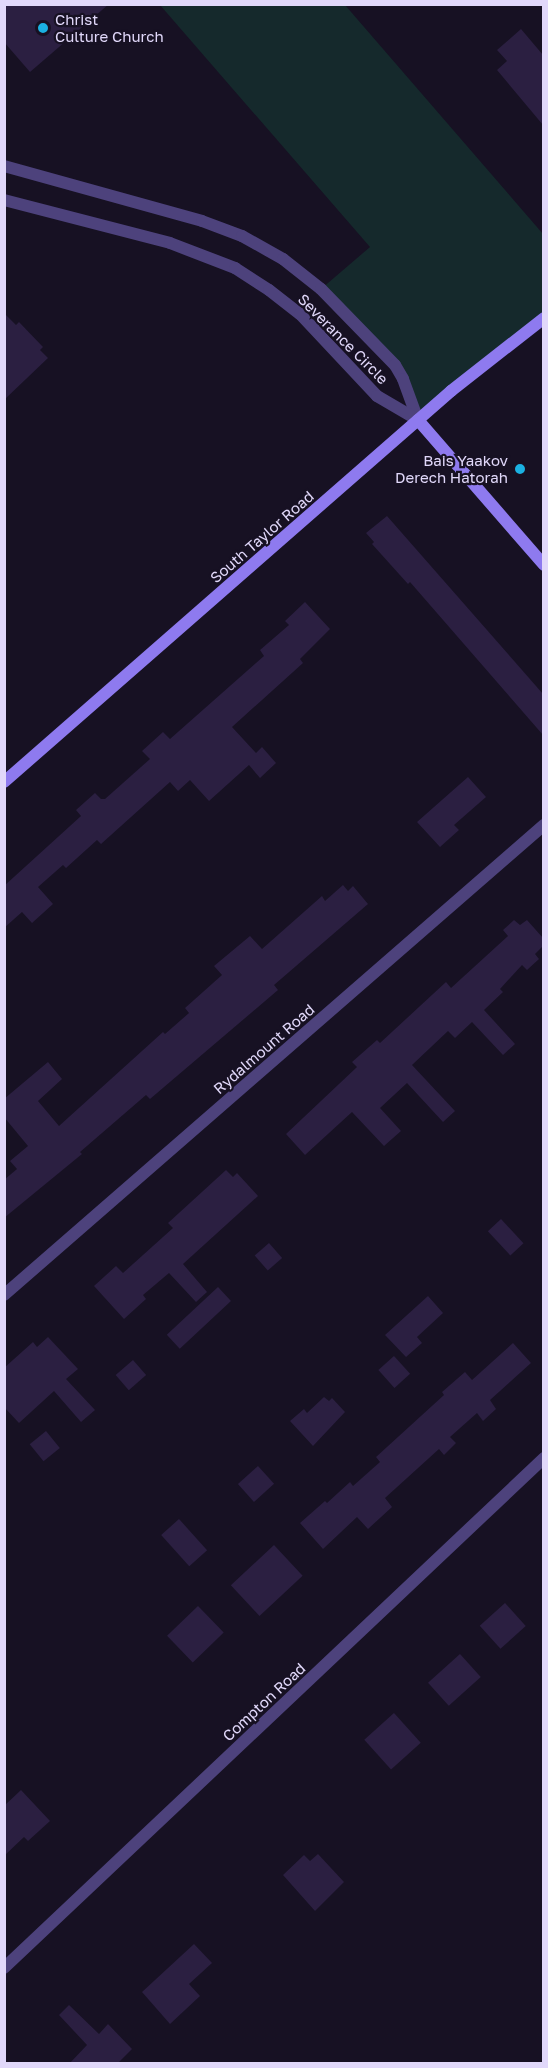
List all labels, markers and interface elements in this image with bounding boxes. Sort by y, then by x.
place label: Christ Culture Church [55,10,164,45]
marker: Christ Culture Church [36,21,50,35]
street label: Severance Circle [294,290,392,388]
place label: Bais Yaakov Derech Hatorah [395,451,508,486]
marker: Bais Yaakov Derech Hatorah [513,462,527,476]
street label: South Taylor Road [207,487,317,587]
street label: Rydalmount Road [210,1000,318,1098]
street label: Compton Road [219,1659,309,1745]

